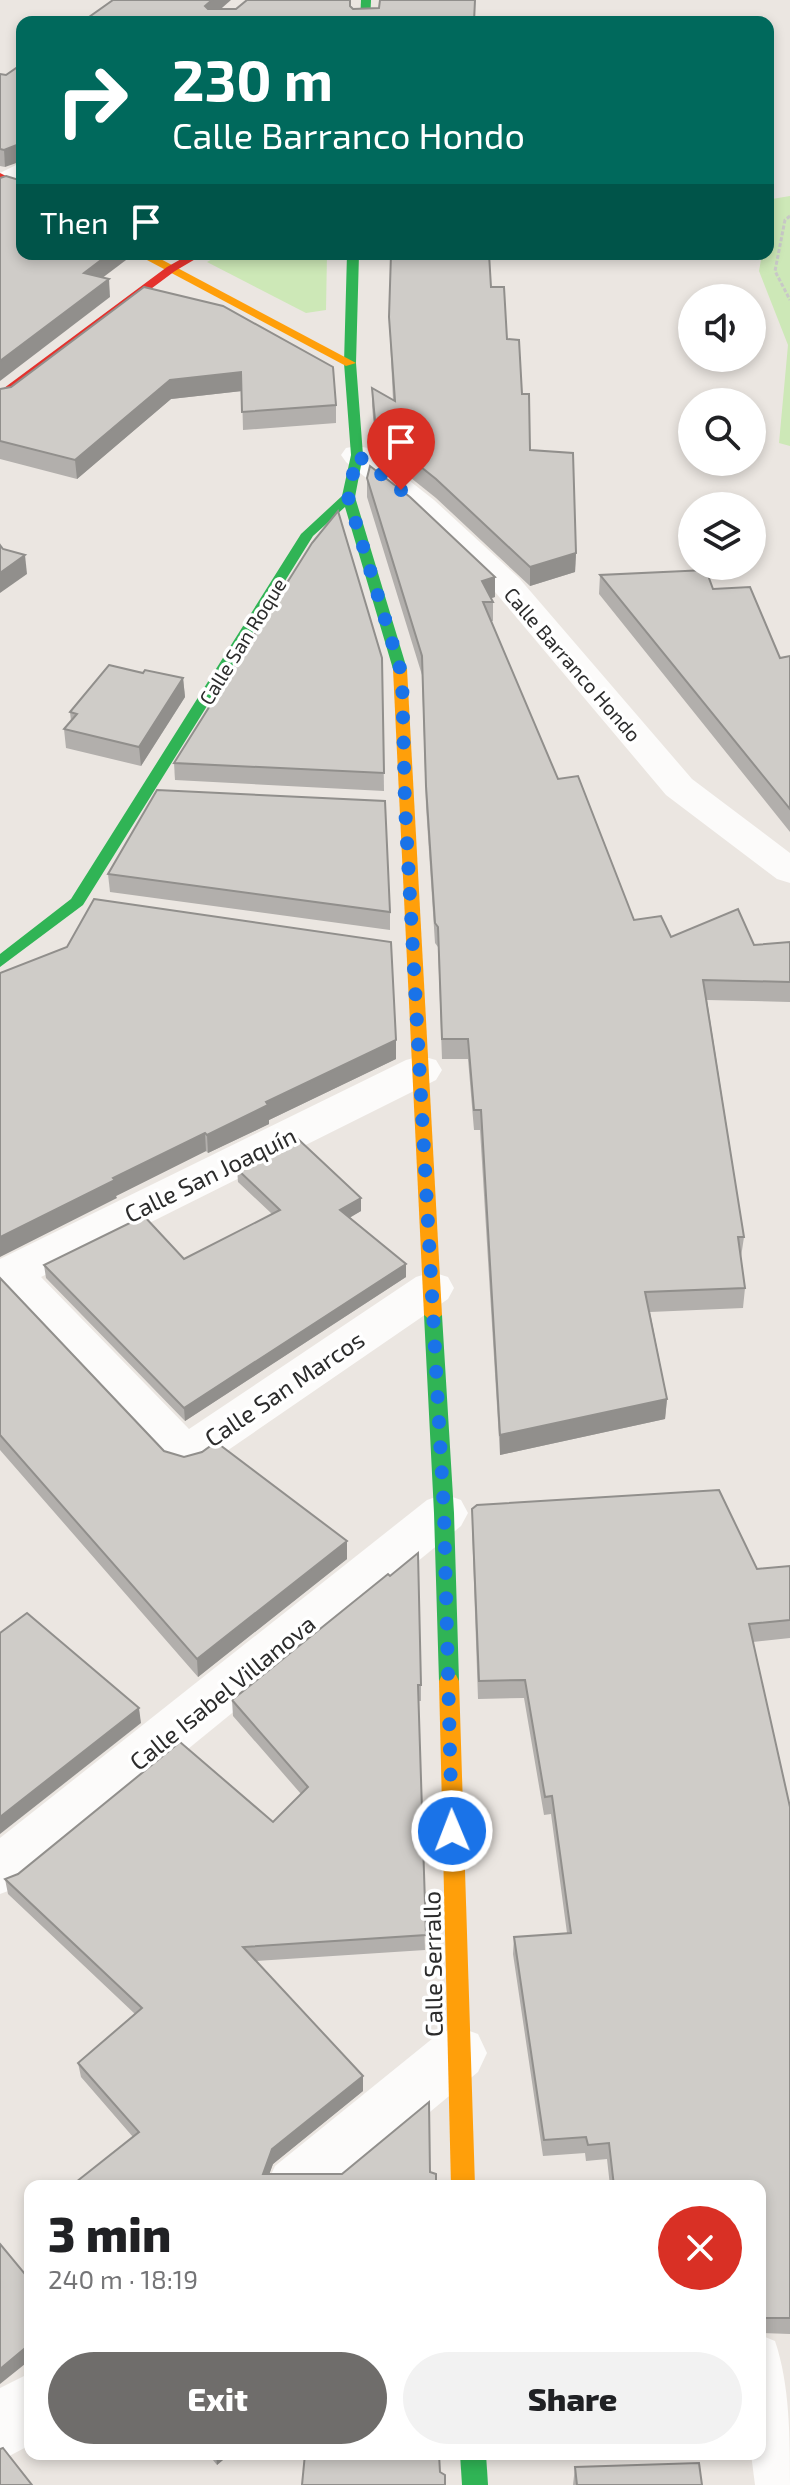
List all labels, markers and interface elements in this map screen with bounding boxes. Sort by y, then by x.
text: 230 m [172,45,333,112]
icon: right [40,48,144,152]
text: Calle Barranco Hondo [172,113,525,156]
icon: arrive [124,200,168,244]
text: Then [40,204,108,240]
map controls [678,284,766,580]
button: sound [678,284,766,372]
button: search [678,388,766,476]
pin [367,408,435,490]
icon: arrive [379,420,423,464]
button: layers [678,492,766,580]
street label: Calle San Roque [193,573,291,709]
street label: Calle Barranco Hondo [500,582,646,746]
street label: Calle San Joaquín [120,1120,300,1228]
street label: Calle San Marcos [199,1324,369,1452]
street label: Calle Isabel Villanova [123,1608,321,1776]
position arrow [410,1789,494,1873]
street label: Calle Serrallo [416,1891,448,2037]
text: 3 min [48,2204,171,2262]
button: close [658,2206,742,2290]
text: 240 m · 18:19 [48,2263,198,2294]
button: Exit [48,2352,387,2444]
button: Share [403,2352,742,2444]

